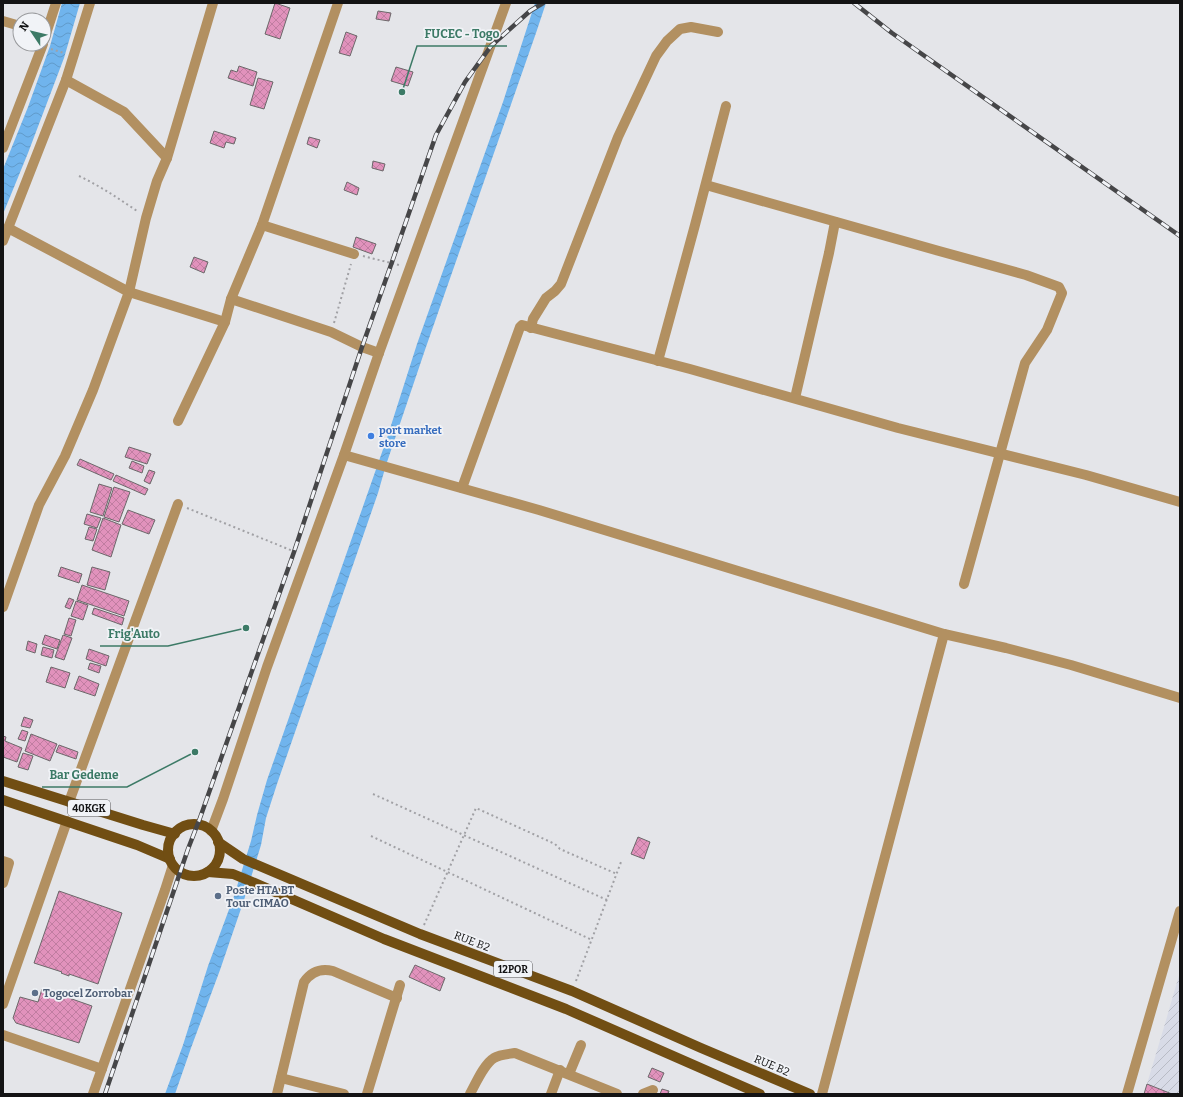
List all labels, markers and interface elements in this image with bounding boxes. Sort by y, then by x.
north arrow [12,12,52,52]
text: N [16,19,32,34]
callout: FUCEC - Togo [417,22,507,46]
text: FUCEC - Togo [425,27,500,41]
place label: port market store [379,424,442,450]
marker: port market store [366,431,376,441]
callout: Frig'Auto [100,622,168,646]
text: Frig'Auto [108,627,160,641]
callout: Bar Gedeme [42,763,127,787]
text: Bar Gedeme [49,768,119,782]
road number: 40KGK [68,800,110,816]
place label: Poste HTA BT Tour CIMAO [226,884,294,910]
marker: Poste HTA BT Tour CIMAO [213,891,223,901]
street label: RUE B2 [452,929,492,954]
road number: 12POR [494,961,532,977]
place label: Togocel Zorrobar [43,987,133,1000]
marker: Togocel Zorrobar [30,988,40,998]
street label: RUE B2 [752,1052,792,1079]

